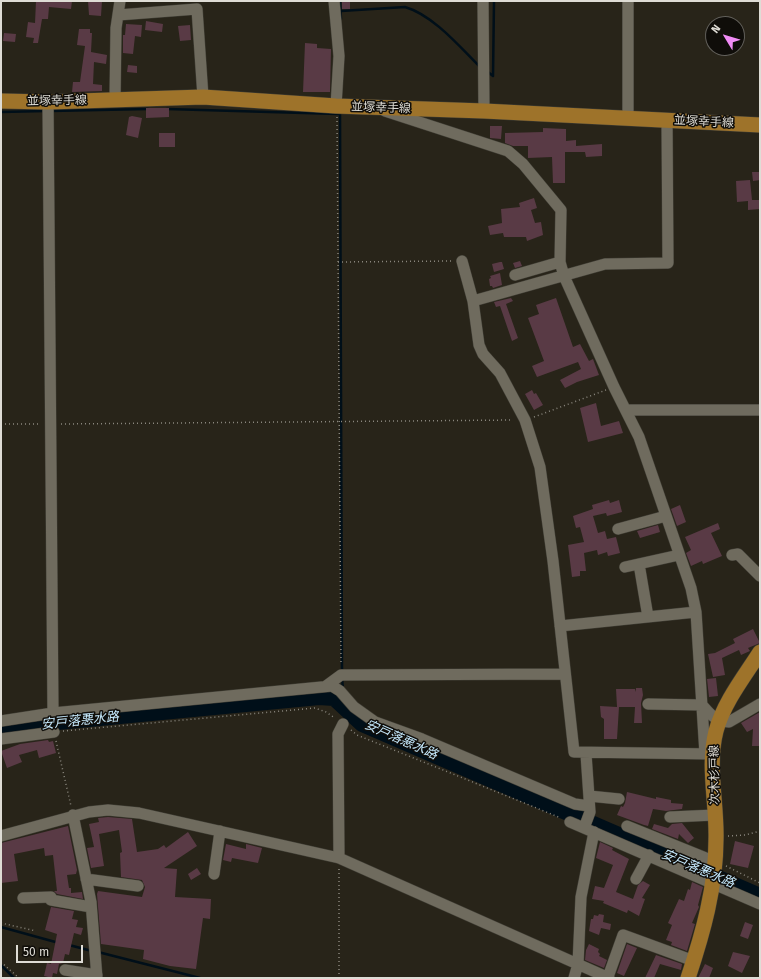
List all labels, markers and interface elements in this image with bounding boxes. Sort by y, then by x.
north arrow [705,16,745,56]
text: N [709,22,723,36]
street label: 並塚幸手線 [27,93,87,109]
street label: 並塚幸手線 [351,100,411,116]
street label: 並塚幸手線 [674,113,734,131]
water label: 安戸落悪水路 [40,709,120,733]
water label: 安戸落悪水路 [362,717,440,763]
street label: 次木杉戸線 [707,745,723,805]
water label: 安戸落悪水路 [659,847,737,891]
scale bar [18,937,85,963]
text: 50 m [23,945,49,959]

